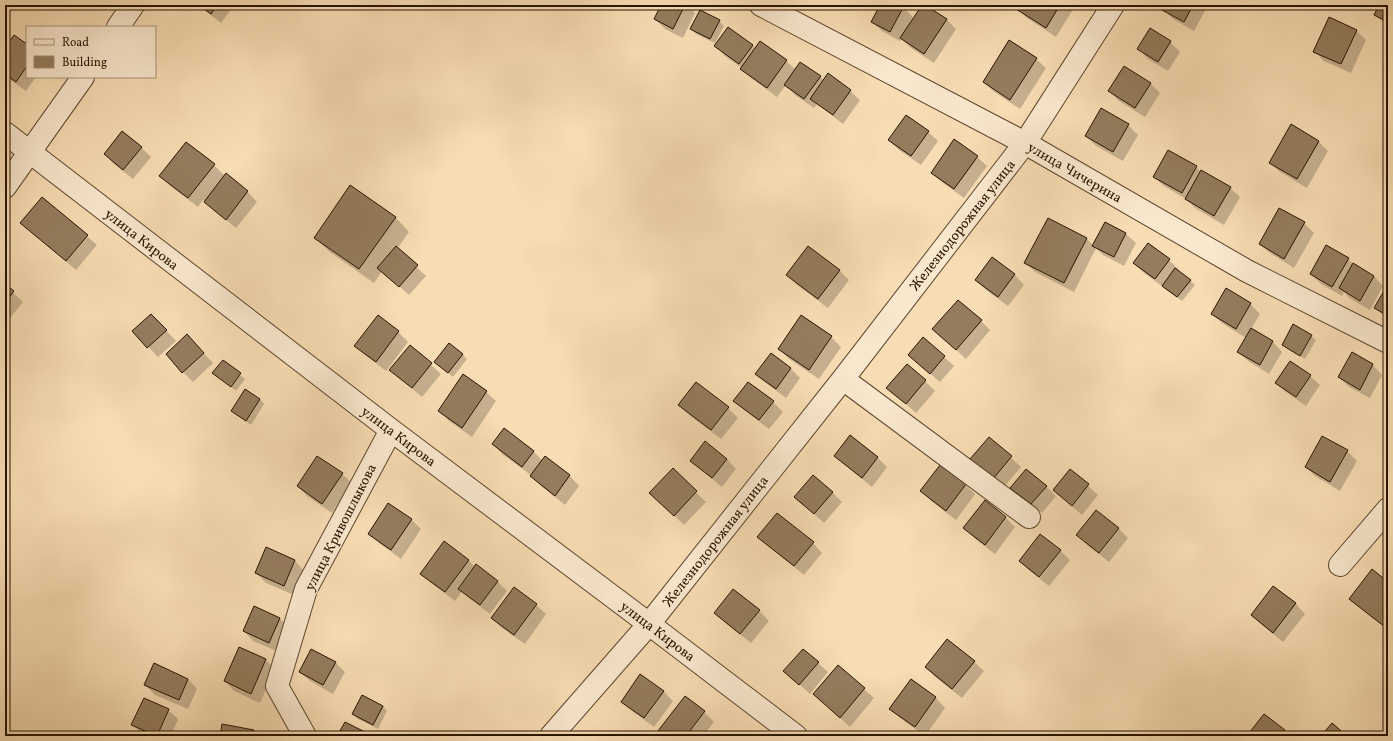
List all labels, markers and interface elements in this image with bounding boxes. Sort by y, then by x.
legend [26,26,156,78]
text: Road [62,35,89,51]
text: Building [62,55,107,71]
street label: улица Чичерина [1023,138,1125,208]
street label: Железнодорожная улица [906,156,1021,296]
street label: улица Кирова [100,205,182,275]
street label: улица Кирова [357,403,440,472]
street label: улица Кривошлыкова [301,461,382,594]
street label: Железнодорожная улица [659,472,774,612]
street label: улица Кирова [616,598,699,667]

